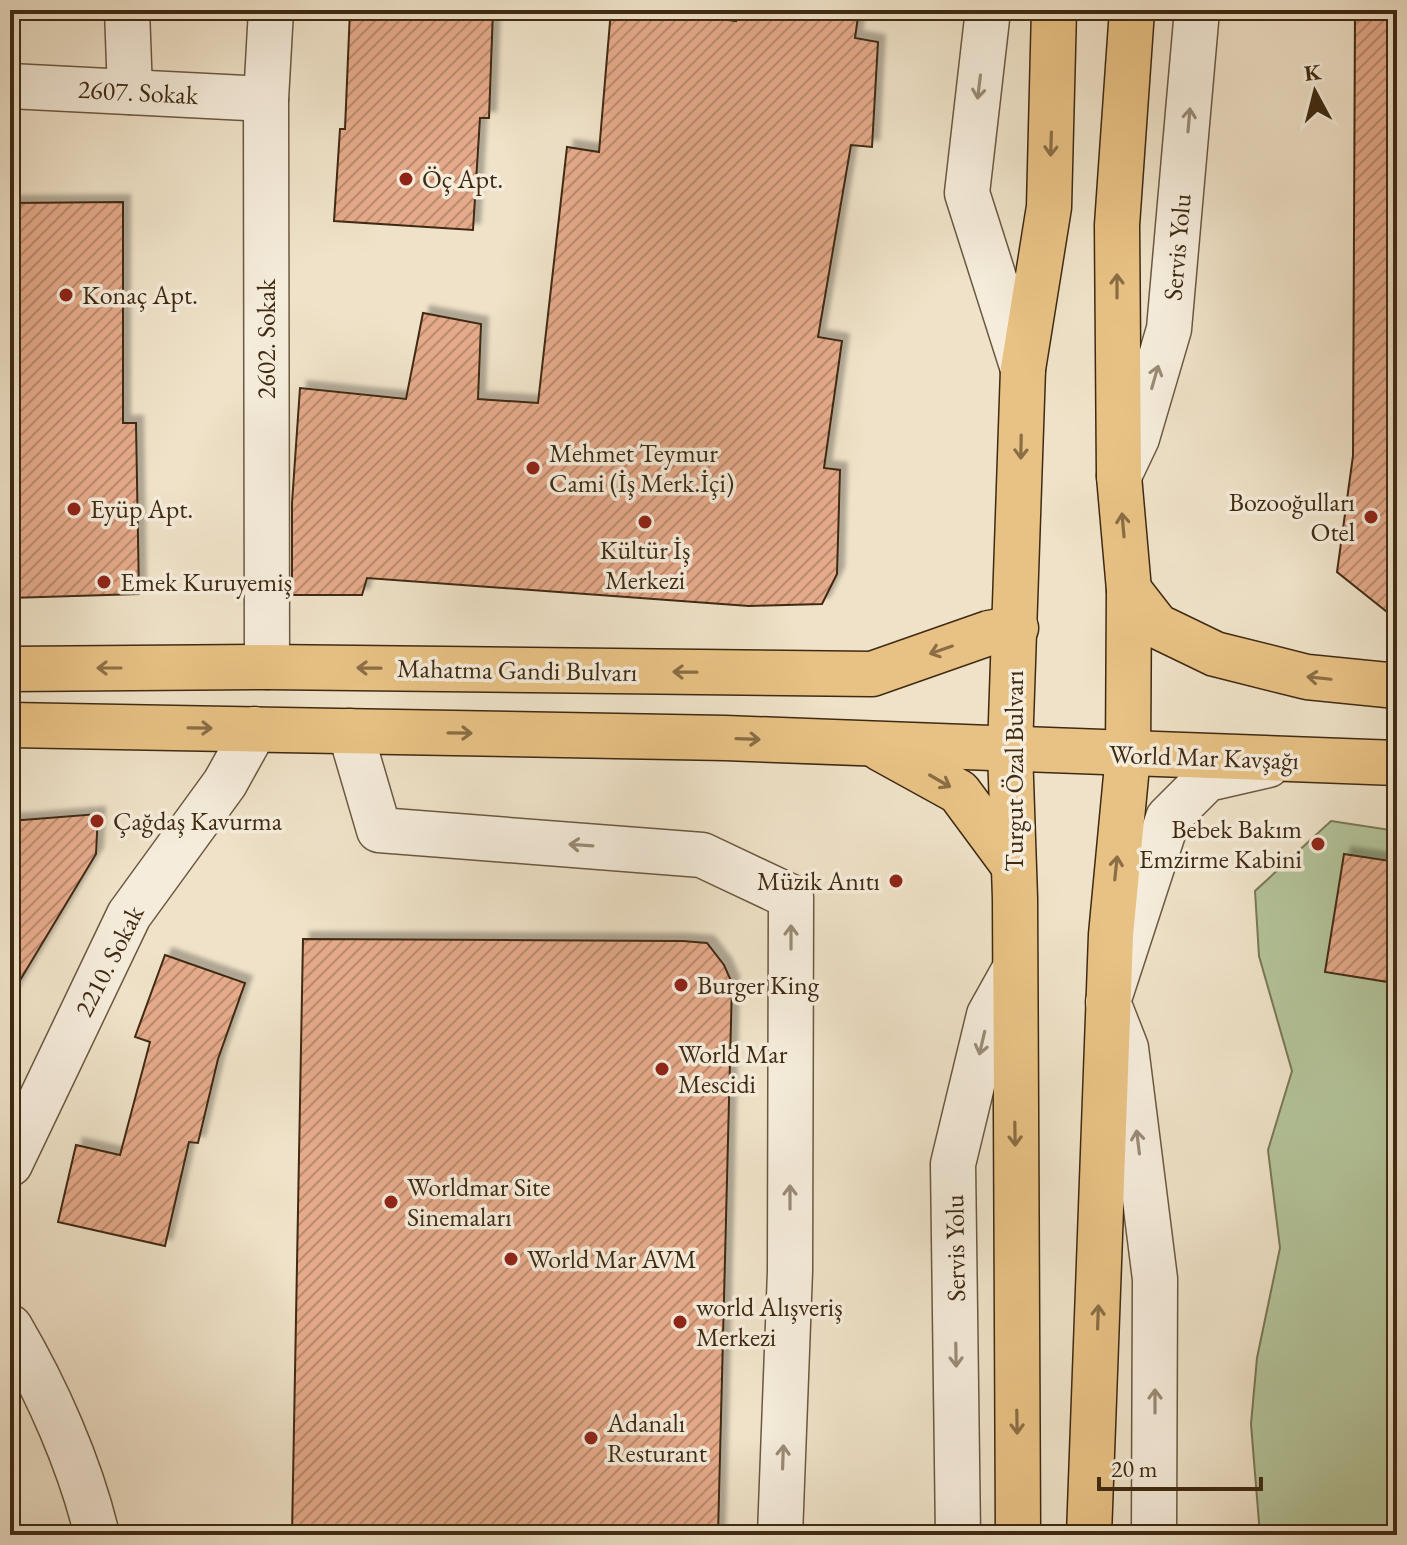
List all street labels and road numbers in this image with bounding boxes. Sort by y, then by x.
street label: 2607. Sokak [77,72,200,112]
street label: Servis Yolu [1155,192,1199,302]
street label: 2602. Sokak [249,278,283,399]
street label: Mahatma Gandi Bulvarı [397,651,637,689]
street label: Turgut Özal Bulvarı [997,670,1031,872]
street label: World Mar Kavşağı [1108,737,1300,777]
street label: 2210. Sokak [67,899,152,1022]
street label: Servis Yolu [937,1194,973,1302]

